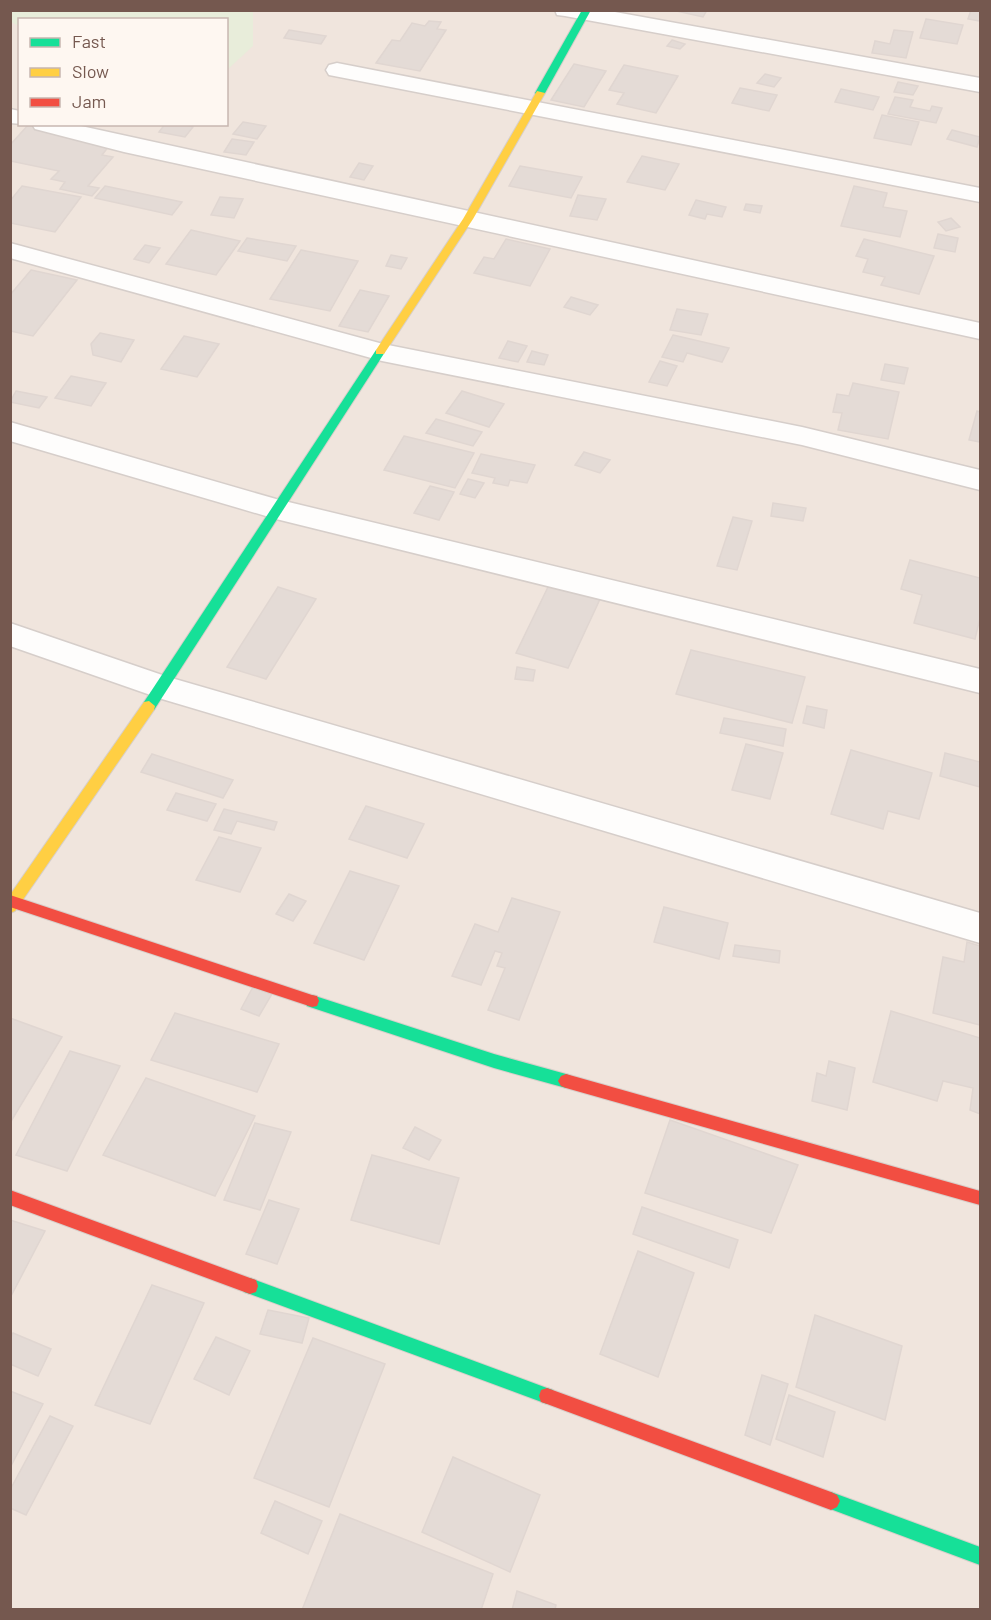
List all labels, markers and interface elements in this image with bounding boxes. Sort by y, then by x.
legend [18,18,228,126]
text: Fast [72,30,106,52]
text: Slow [72,60,109,82]
text: Jam [72,90,106,112]

